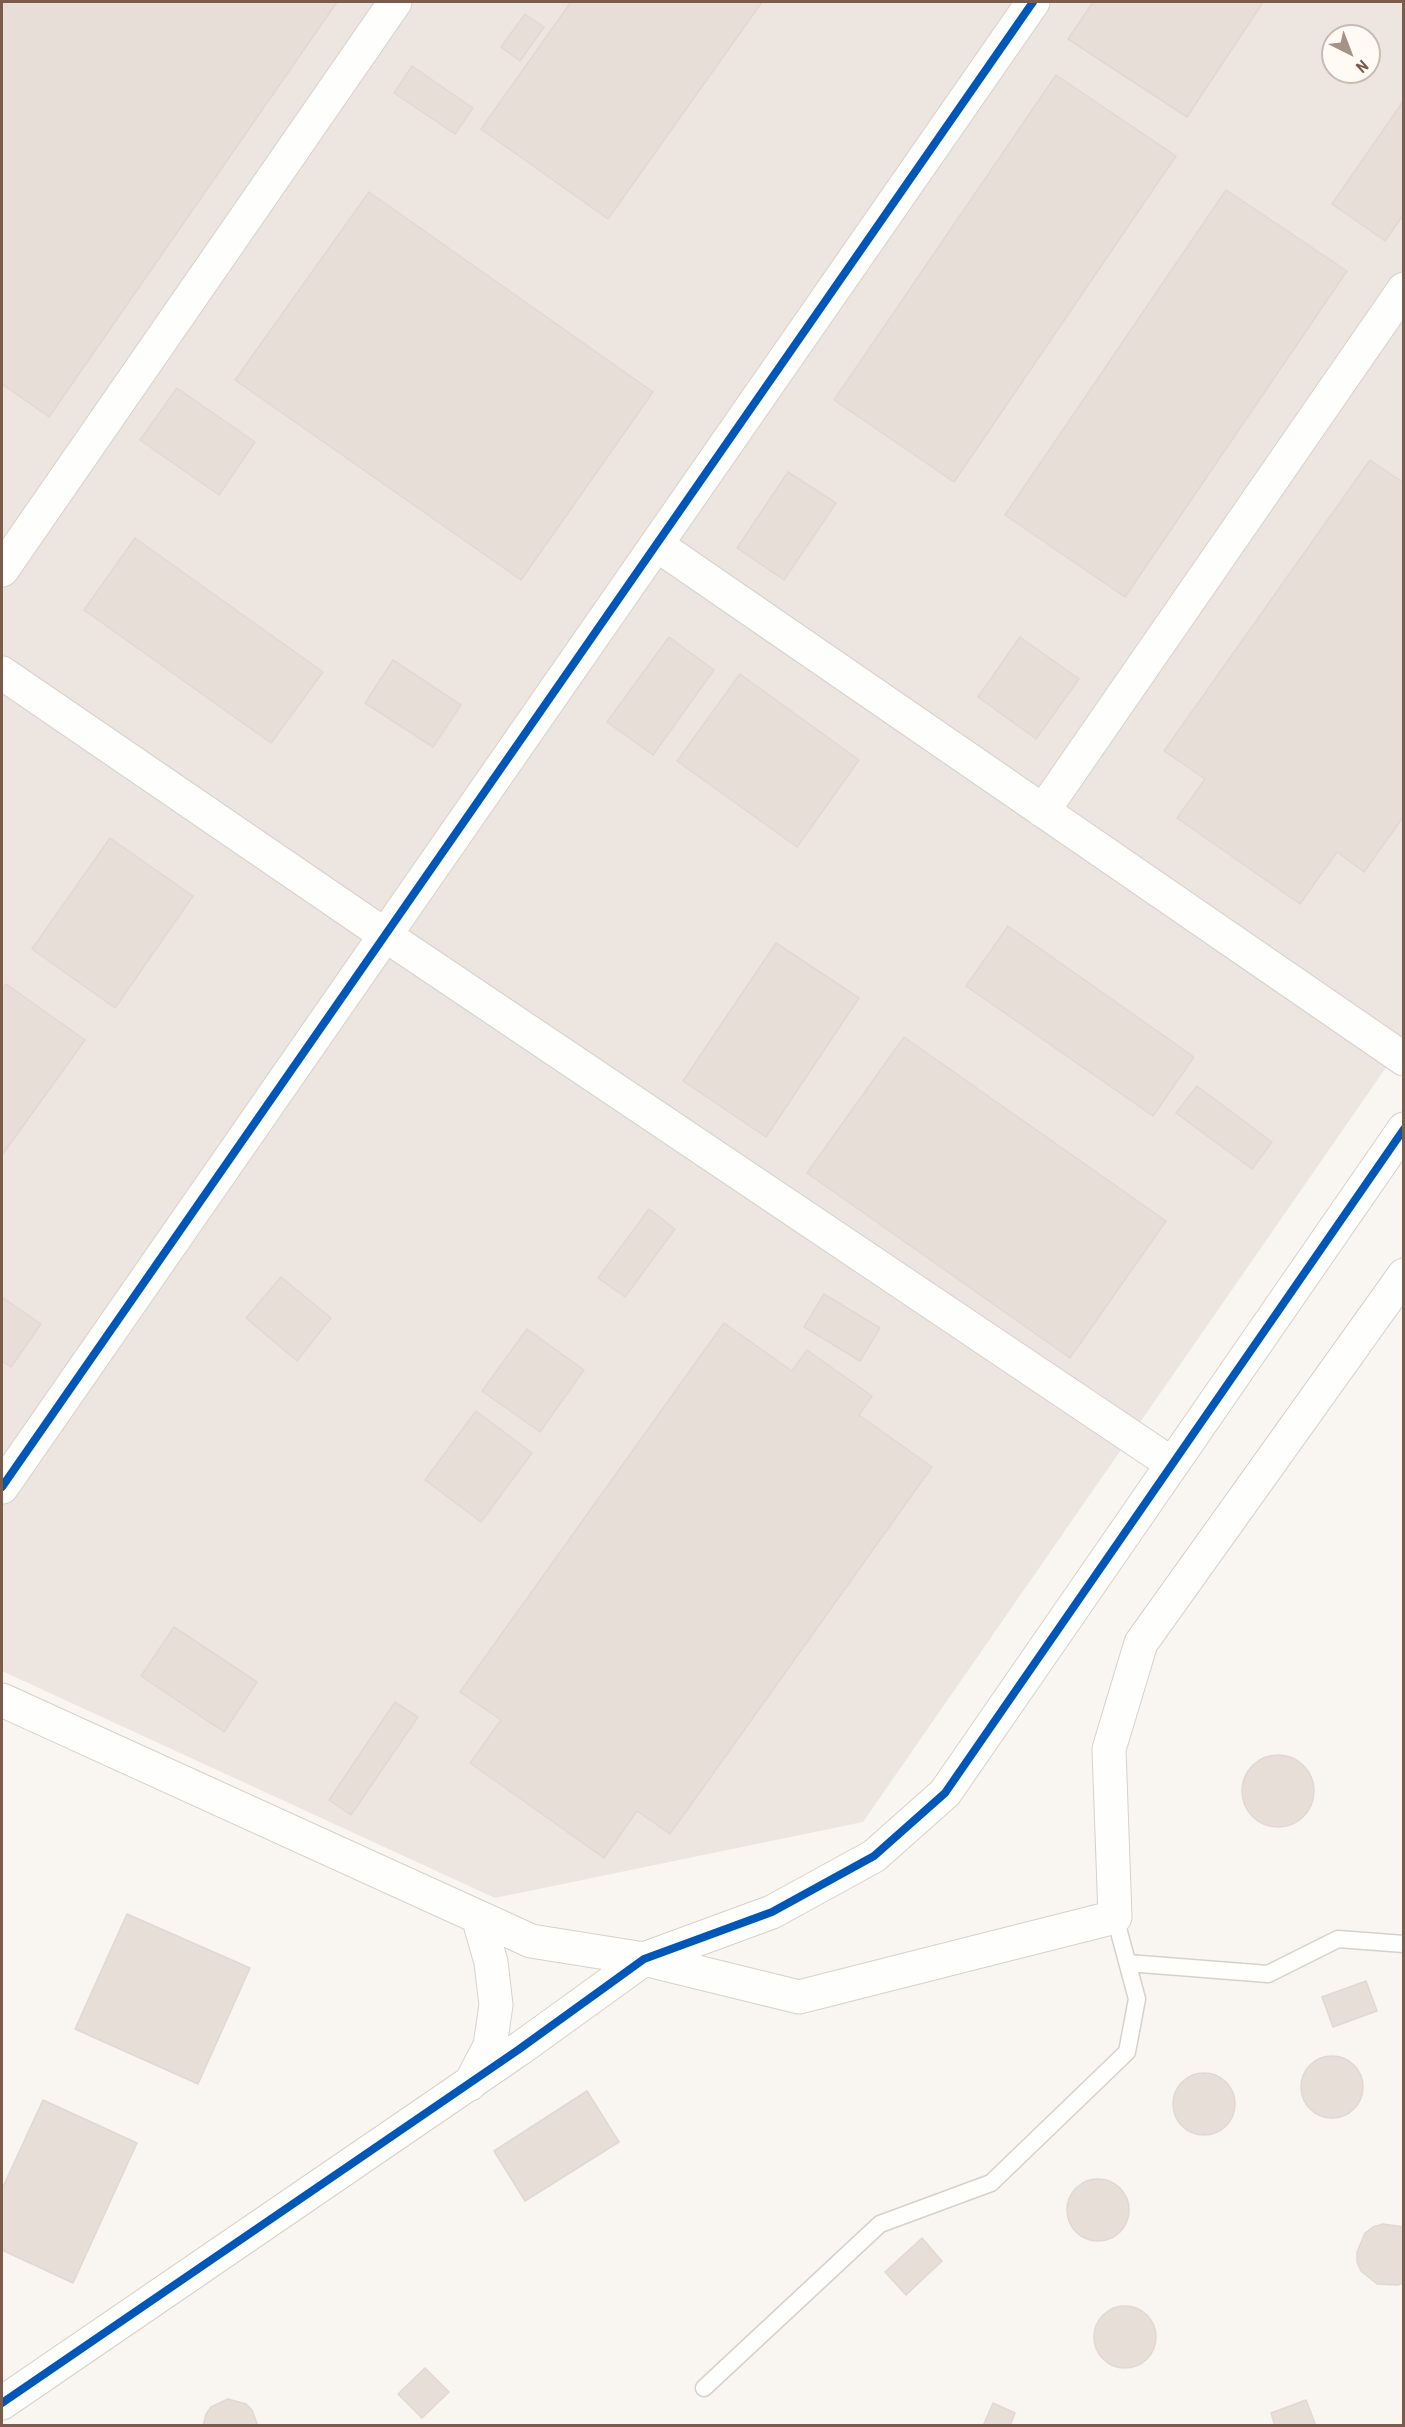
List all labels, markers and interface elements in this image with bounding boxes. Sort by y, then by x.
north arrow [1321,24,1381,84]
text: N [1352,56,1372,77]

